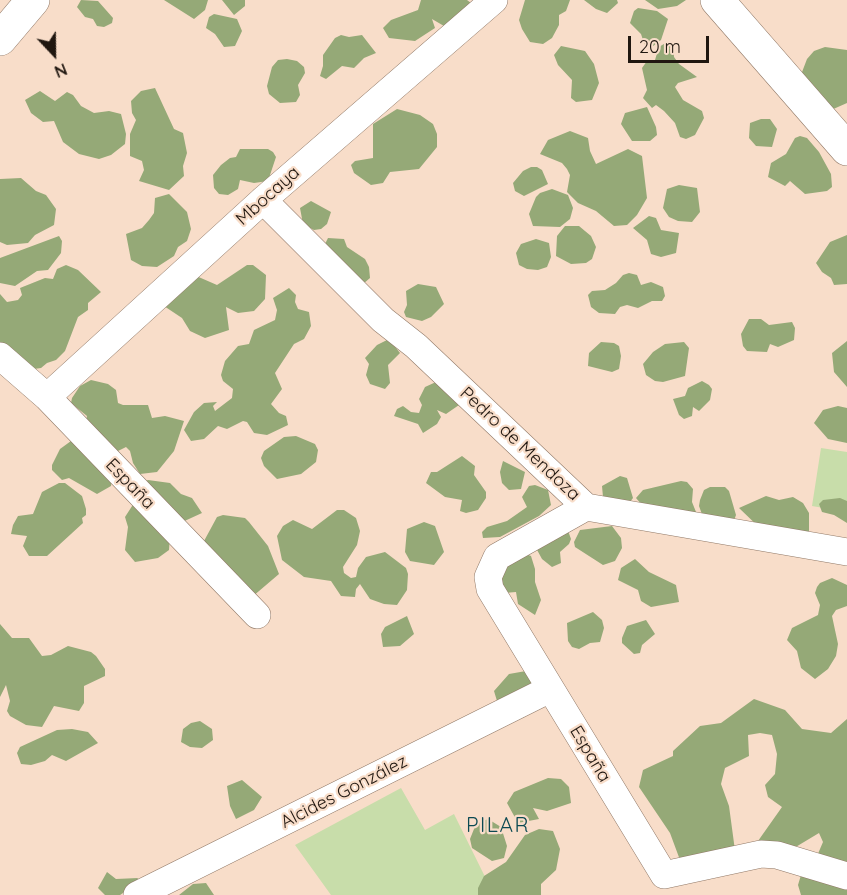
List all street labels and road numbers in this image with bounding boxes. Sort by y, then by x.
street label: Mbocaya [232,162,304,230]
street label: Pedro de Mendoza [455,383,585,505]
street label: España [101,454,159,514]
street label: España [565,722,615,786]
street label: Alcides González [277,751,411,833]

